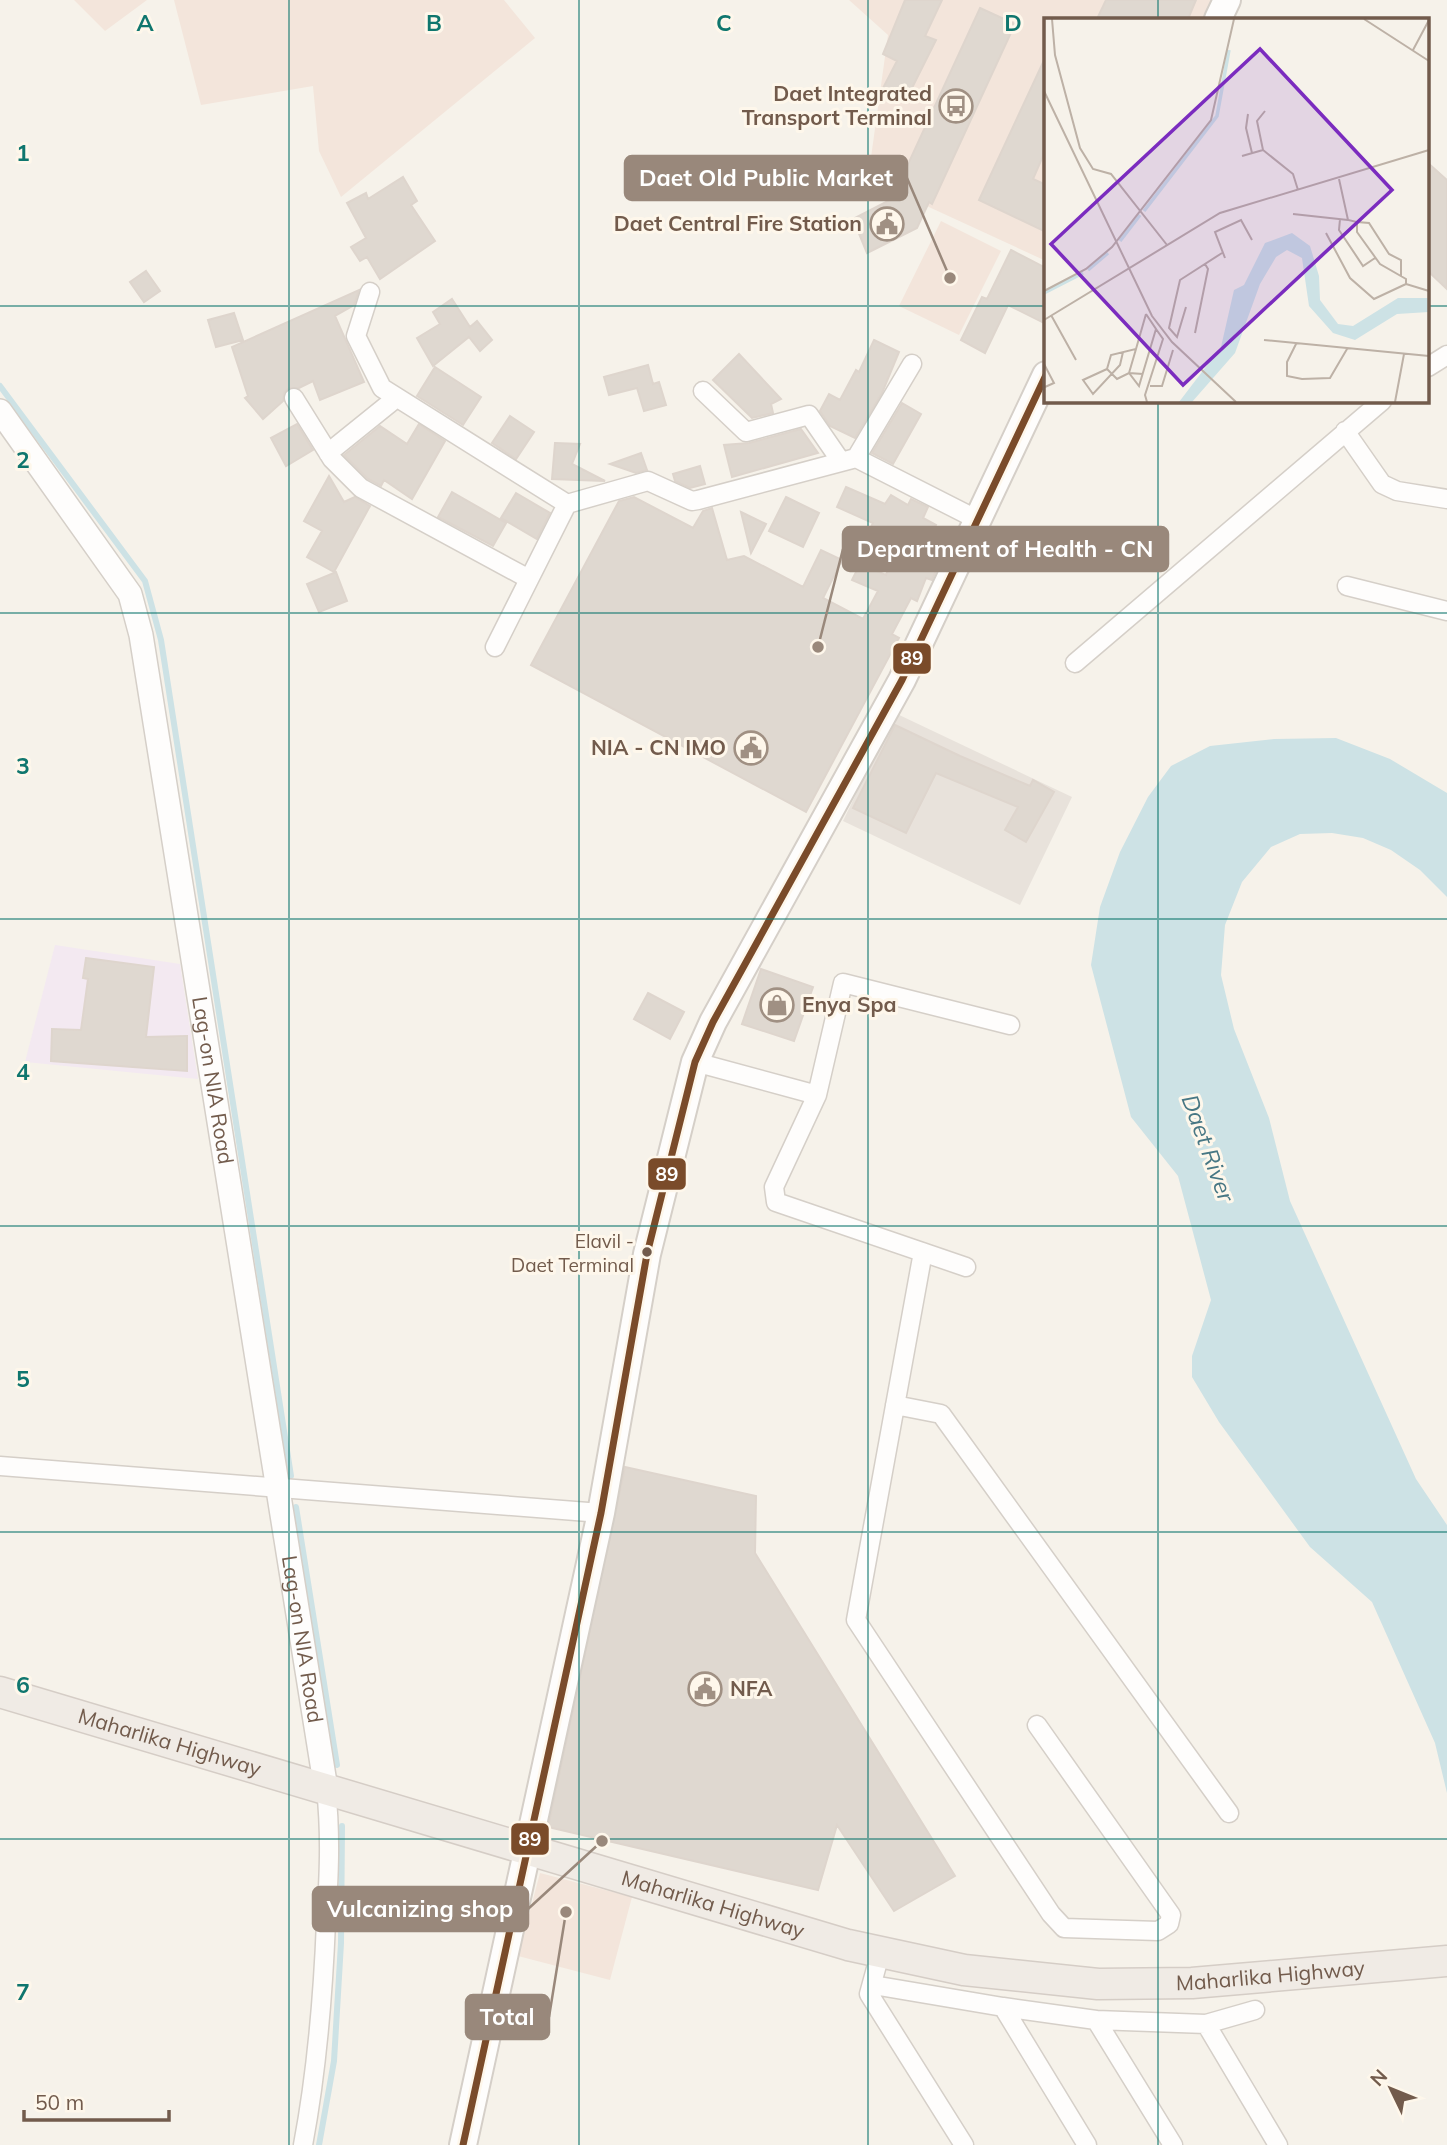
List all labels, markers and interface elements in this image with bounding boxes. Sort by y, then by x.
text: A [136,8,154,37]
text: B [426,8,442,37]
text: C [716,8,732,37]
text: D [1004,8,1022,37]
inset map [1044,18,1430,402]
place label: Daet Integrated Transport Terminal [742,80,932,130]
bus stop icon: Daet Integrated Transport Terminal [937,87,975,125]
text: 1 [16,138,30,167]
callout: Daet Old Public Market [625,156,907,200]
text: Daet Old Public Market [639,163,893,192]
public building icon: Daet Central Fire Station [868,205,906,243]
place label: Daet Central Fire Station [614,210,862,236]
text: 2 [16,445,30,474]
callout: Department of Health - CN [843,527,1168,571]
text: Department of Health - CN [857,534,1153,563]
line badge: 89 [892,642,932,675]
text: 89 [901,646,923,670]
public building icon: NIA - CN IMO [732,729,770,767]
place label: NIA - CN IMO [591,734,726,760]
text: 3 [16,751,30,780]
shop icon: Enya Spa [758,986,796,1024]
place label: Enya Spa [802,991,897,1017]
street label: Lag-on NIA Road [187,995,240,1166]
text: 4 [16,1057,30,1086]
water label: Daet River [1176,1090,1242,1207]
line badge: 89 [647,1157,687,1191]
text: 89 [656,1162,678,1186]
place label: Elavil - Daet Terminal [511,1229,634,1277]
marker: Elavil - Daet Terminal [640,1245,654,1259]
text: 5 [16,1364,30,1393]
street label: Lag-on NIA Road [277,1553,329,1725]
text: 6 [16,1670,30,1699]
public building icon: NFA [686,1670,724,1708]
place label: NFA [730,1675,773,1701]
street label: Maharlika Highway [75,1702,264,1781]
line badge: 89 [510,1822,550,1856]
text: 89 [519,1827,541,1851]
street label: Maharlika Highway [619,1864,808,1943]
callout: Vulcanizing shop [313,1887,528,1931]
text: Vulcanizing shop [326,1894,513,1923]
street label: Maharlika Highway [1176,1954,1366,1995]
text: 7 [16,1977,30,2006]
callout: Total [466,1995,549,2039]
text: Total [480,2002,534,2031]
north arrow [1356,2054,1426,2124]
text: N [1365,2064,1392,2091]
scale bar [24,2078,170,2122]
text: 50 m [35,2089,84,2115]

